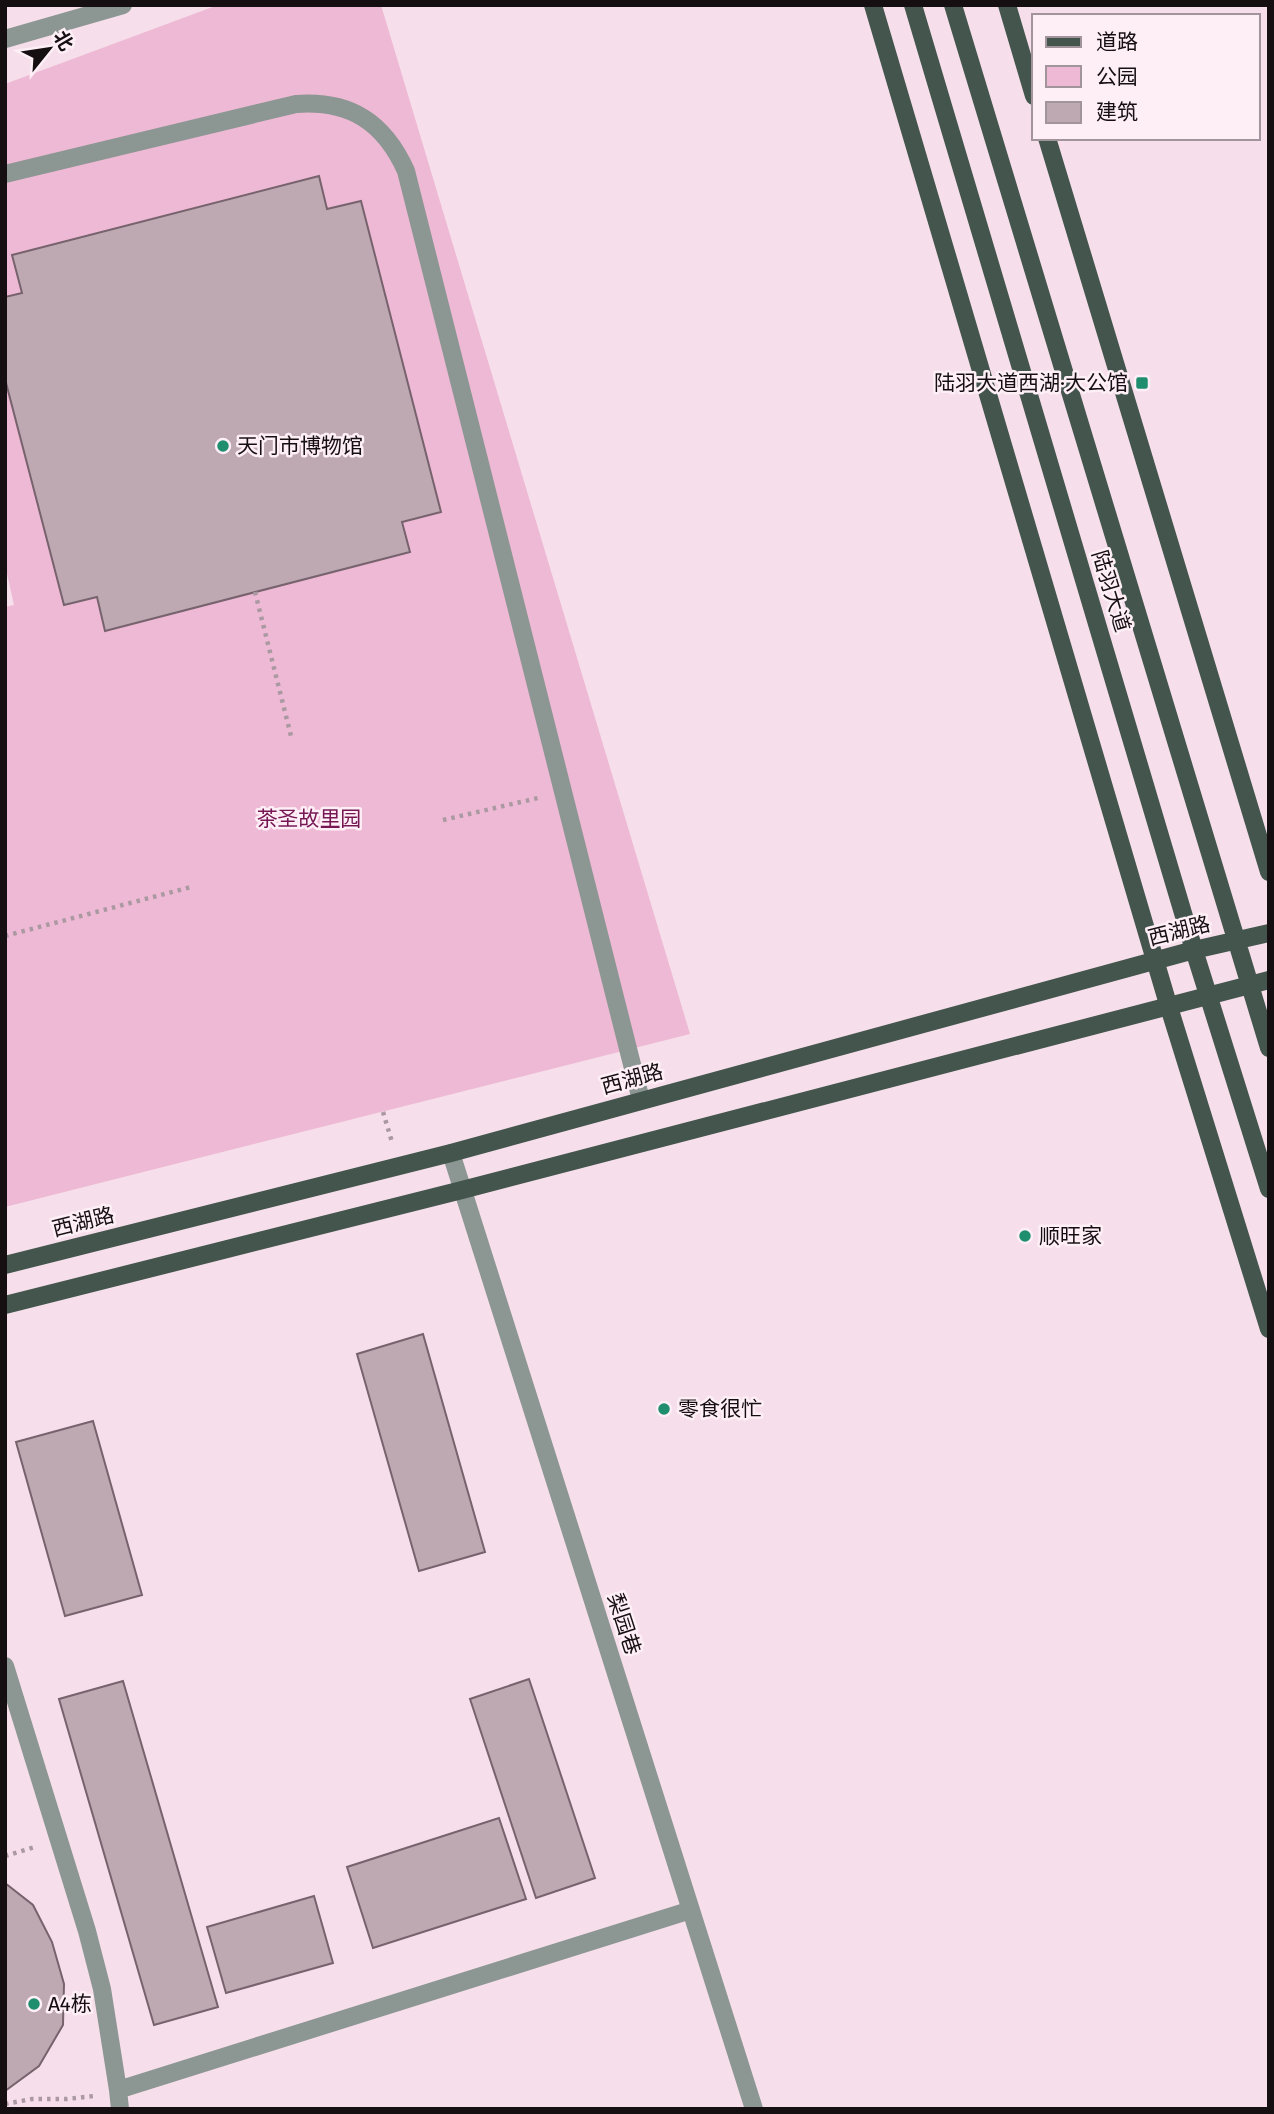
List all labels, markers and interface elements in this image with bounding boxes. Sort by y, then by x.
north arrow [14,14,84,84]
legend [1032,14,1260,140]
text: 北 [49,27,78,55]
text: 道路 [1096,29,1138,55]
text: 公园 [1096,64,1138,90]
text: 建筑 [1096,99,1138,125]
place label: 陆羽大道西湖·大公馆 [934,370,1128,396]
marker: 陆羽大道西湖·大公馆 [1134,375,1150,391]
place label: 天门市博物馆 [237,433,363,459]
marker: 天门市博物馆 [215,438,231,454]
street label: 陆羽大道 [1086,547,1136,635]
park label: 茶圣故里园 [257,806,362,832]
street label: 西湖路 [1145,911,1213,951]
street label: 西湖路 [598,1058,666,1100]
street label: 西湖路 [49,1202,117,1242]
place label: 顺旺家 [1039,1223,1102,1249]
marker: 顺旺家 [1017,1228,1033,1244]
place label: 零食很忙 [678,1396,762,1422]
marker: 零食很忙 [656,1401,672,1417]
street label: 梨园巷 [602,1590,646,1658]
place label: A4栋 [48,1991,92,2017]
marker: A4栋 [26,1996,42,2012]

